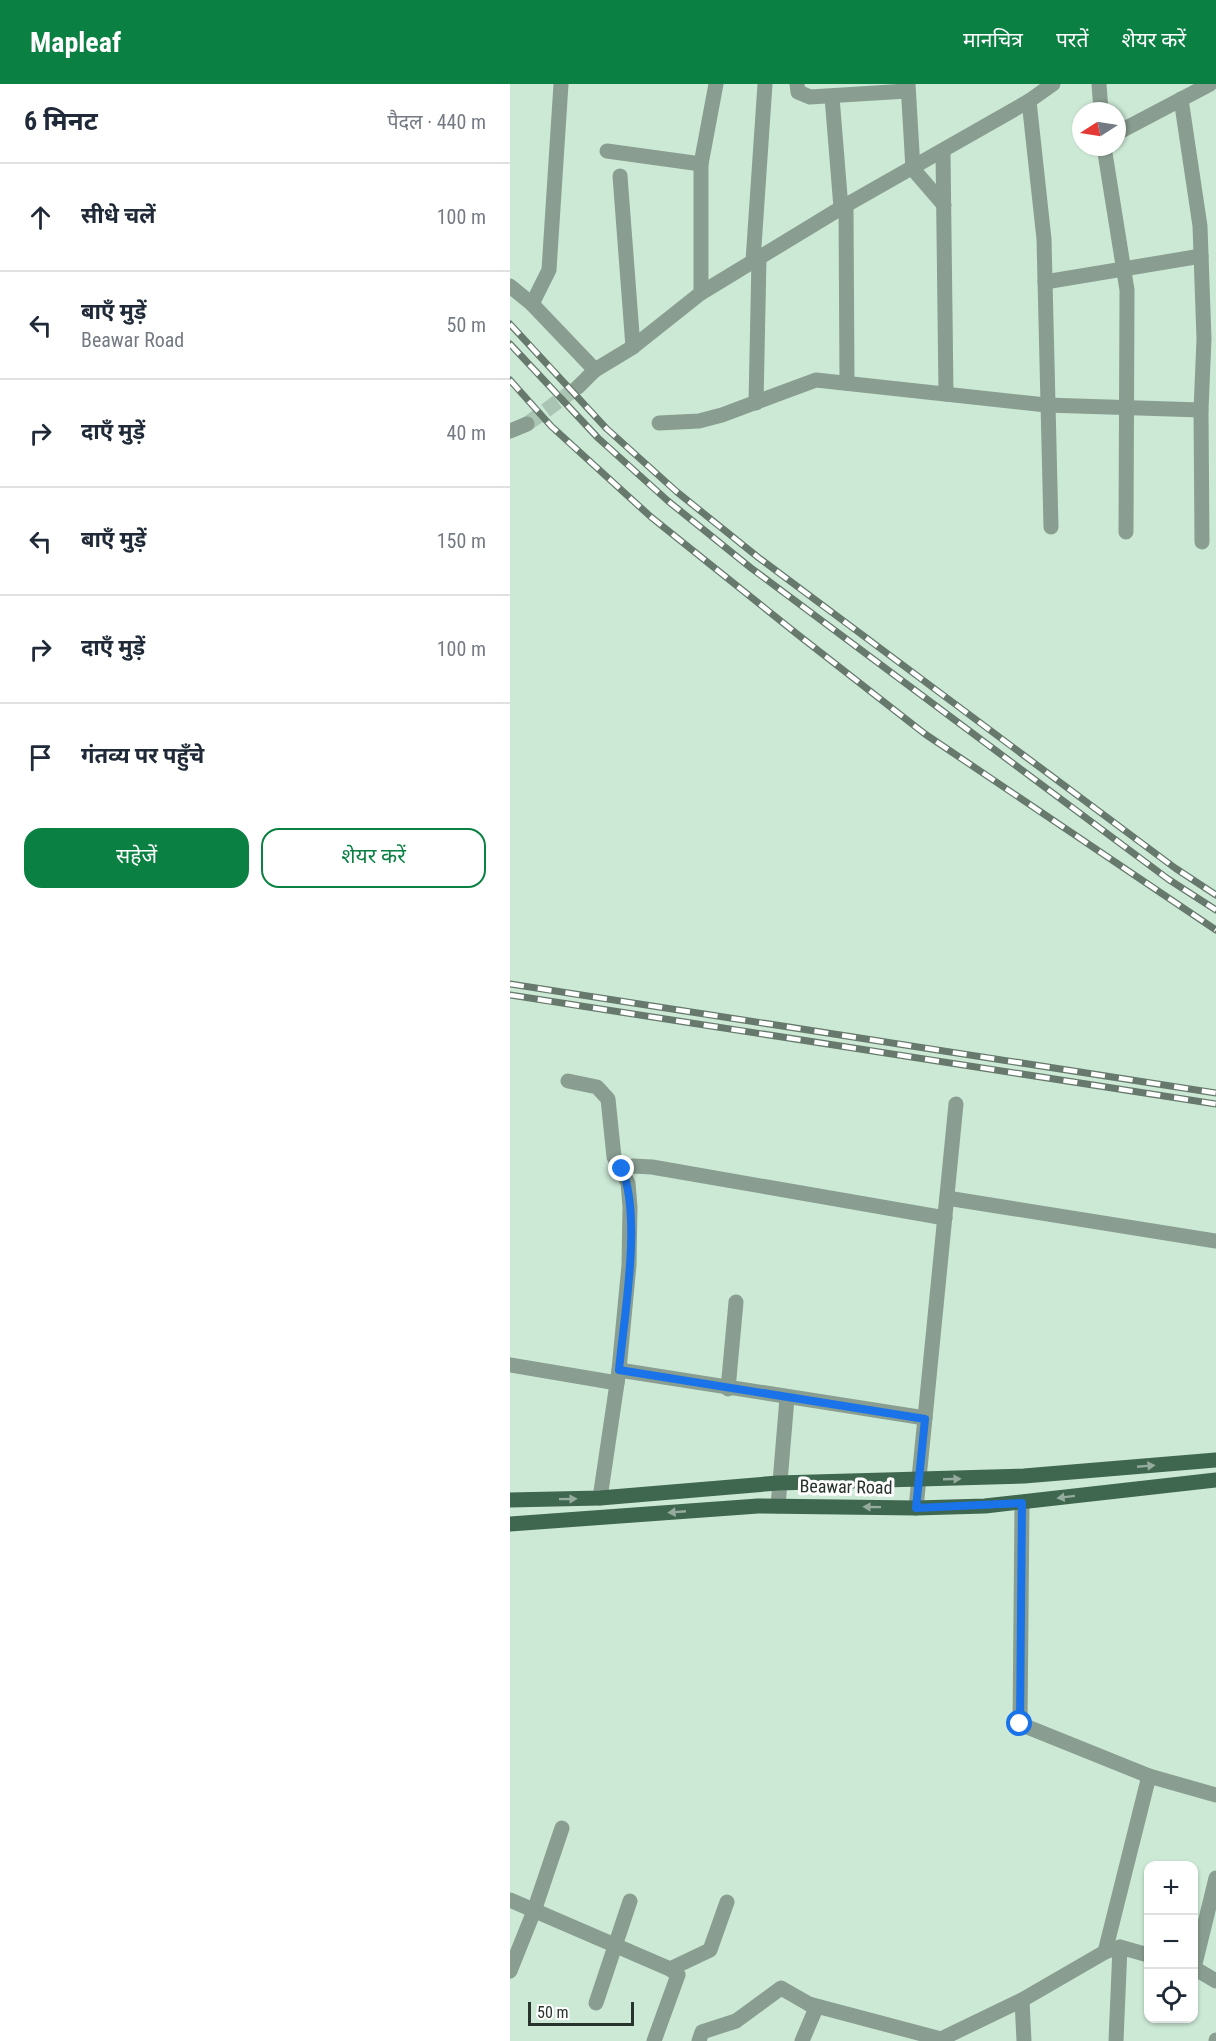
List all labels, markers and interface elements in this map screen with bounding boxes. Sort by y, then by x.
text: Mapleaf [30,26,121,59]
text: मानचित्र [963,28,1023,52]
text: परतें [1056,28,1088,52]
text: शेयर करें [1121,28,1186,52]
north arrow [1072,102,1126,156]
text: 6 मिनट [24,106,98,136]
text: पैदल · 440 m [387,110,486,134]
icon: ahead [24,201,57,234]
text: सीधे चलें [81,203,155,228]
text: 100 m [437,205,486,229]
text: बाएँ मुड़ें [81,299,146,324]
icon: left [24,309,57,342]
text: 50 m [447,313,486,337]
text: Beawar Road [81,328,184,352]
icon: right [24,417,57,450]
text: दाएँ मुड़ें [81,419,145,444]
text: 40 m [447,421,486,445]
icon: left [24,525,57,558]
text: बाएँ मुड़ें [81,527,146,552]
text: 150 m [437,529,486,553]
icon: right [24,633,57,666]
text: दाएँ मुड़ें [81,635,145,660]
text: 100 m [437,637,486,661]
icon: arrive [24,741,57,774]
text: गंतव्य पर पहुँचे [81,743,204,768]
button: सहेजें [24,828,249,888]
button: शेयर करें [261,828,486,888]
route end [608,1155,634,1181]
one-way arrow [1137,1461,1156,1471]
one-way arrow [942,1474,961,1483]
street label: Beawar Road [799,1475,893,1498]
one-way arrow [1057,1492,1076,1502]
one-way arrow [559,1494,578,1504]
one-way arrow [863,1502,882,1511]
one-way arrow [668,1507,687,1516]
route start [1006,1710,1032,1736]
map controls [1144,1861,1198,2023]
button: + [1144,1861,1198,1915]
button: − [1144,1915,1198,1969]
button: locate [1144,1969,1198,2023]
scale bar [528,1999,634,2026]
text: 50 m [537,2003,569,2022]

